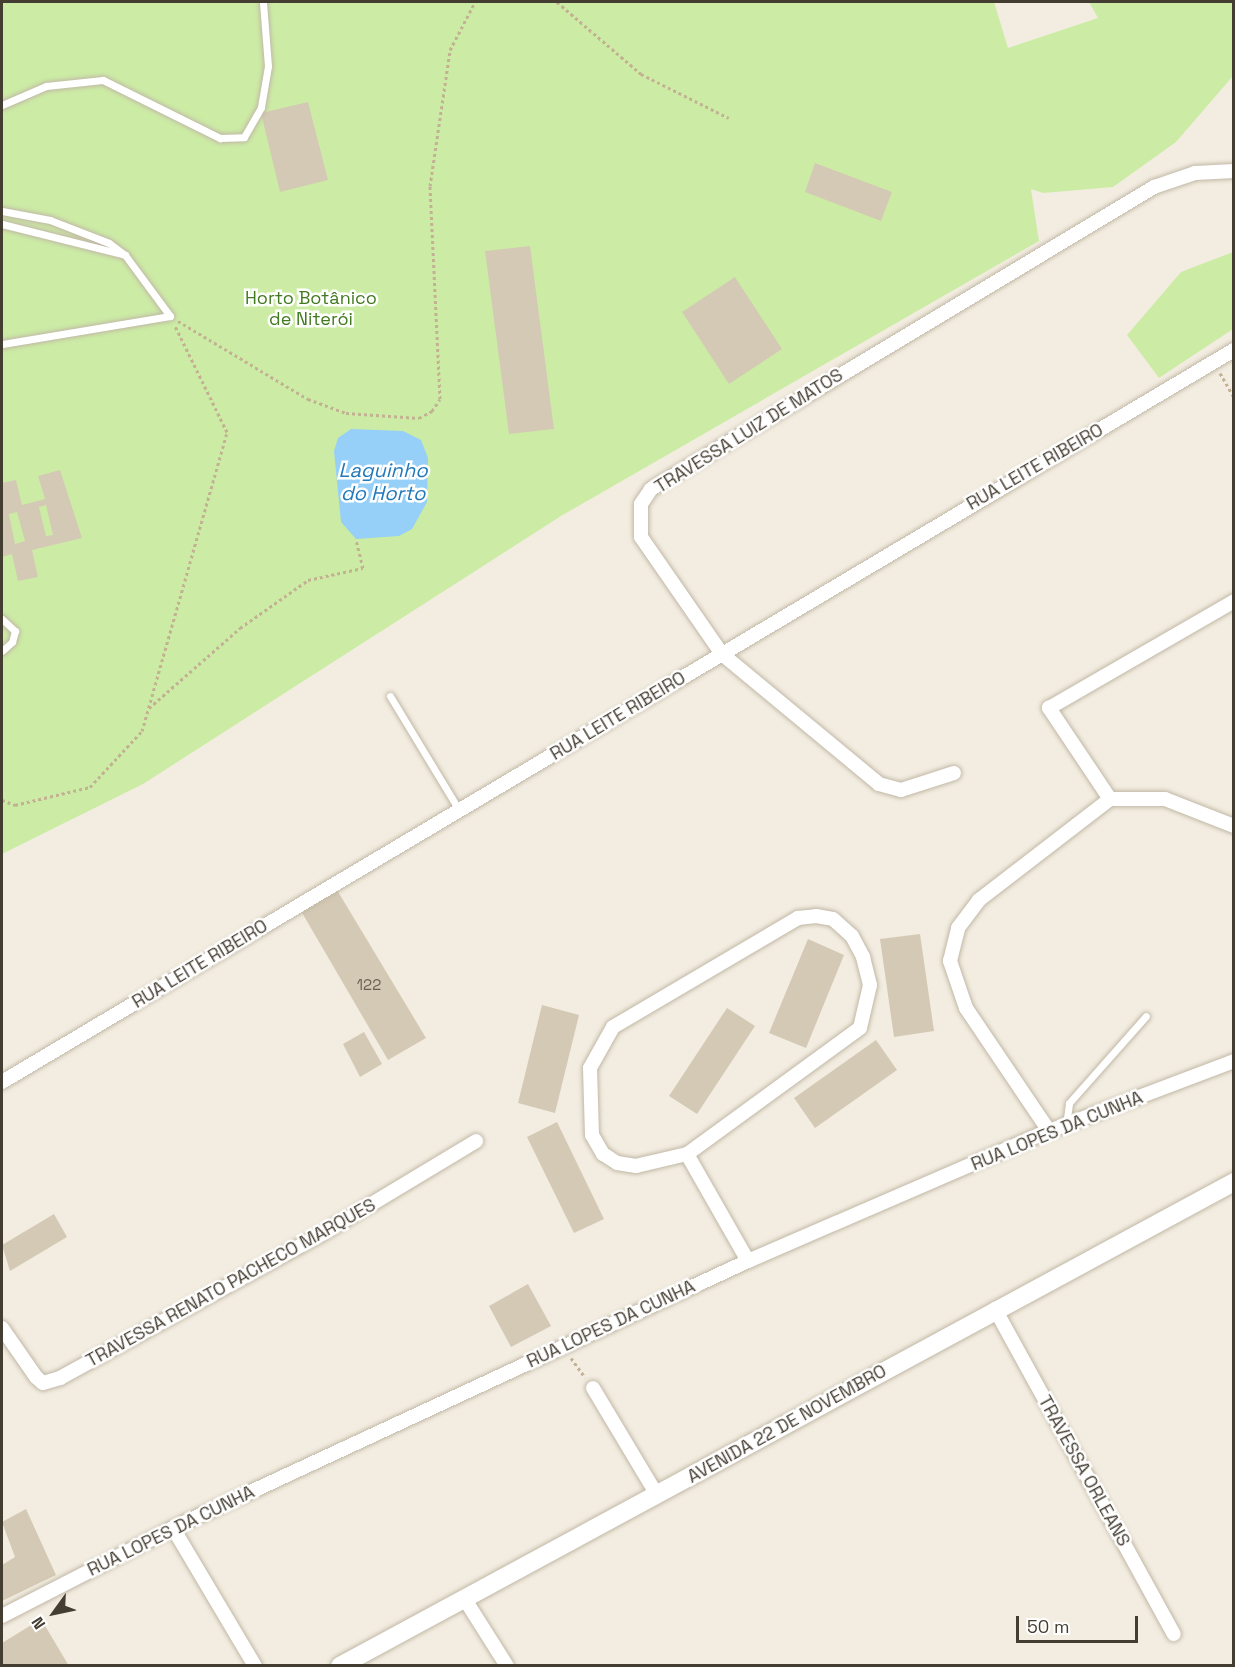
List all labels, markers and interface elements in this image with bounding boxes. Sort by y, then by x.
park label: Horto Botânico de Niterói [245,288,377,330]
street label: TRAVESSA LUIZ DE MATOS [651,364,847,498]
street label: RUA LEITE RIBEIRO [963,419,1107,515]
water label: Laguinho do Horto [338,458,428,505]
street label: RUA LEITE RIBEIRO [546,667,690,765]
street label: RUA LEITE RIBEIRO [128,915,272,1013]
house number: 122 [357,976,381,994]
street label: RUA LOPES DA CUNHA [968,1087,1146,1175]
street label: TRAVESSA RENATO PACHECO MARQUES [82,1194,380,1372]
street label: RUA LOPES DA CUNHA [523,1275,699,1373]
street label: AVENIDA 22 DE NOVEMBRO [684,1360,890,1488]
street label: TRAVESSA ORLEANS [1034,1392,1134,1550]
street label: RUA LOPES DA CUNHA [84,1481,258,1581]
north arrow [24,1583,84,1643]
scale bar [1019,1604,1140,1642]
text: N [27,1613,50,1633]
text: 50 m [1027,1615,1069,1638]

